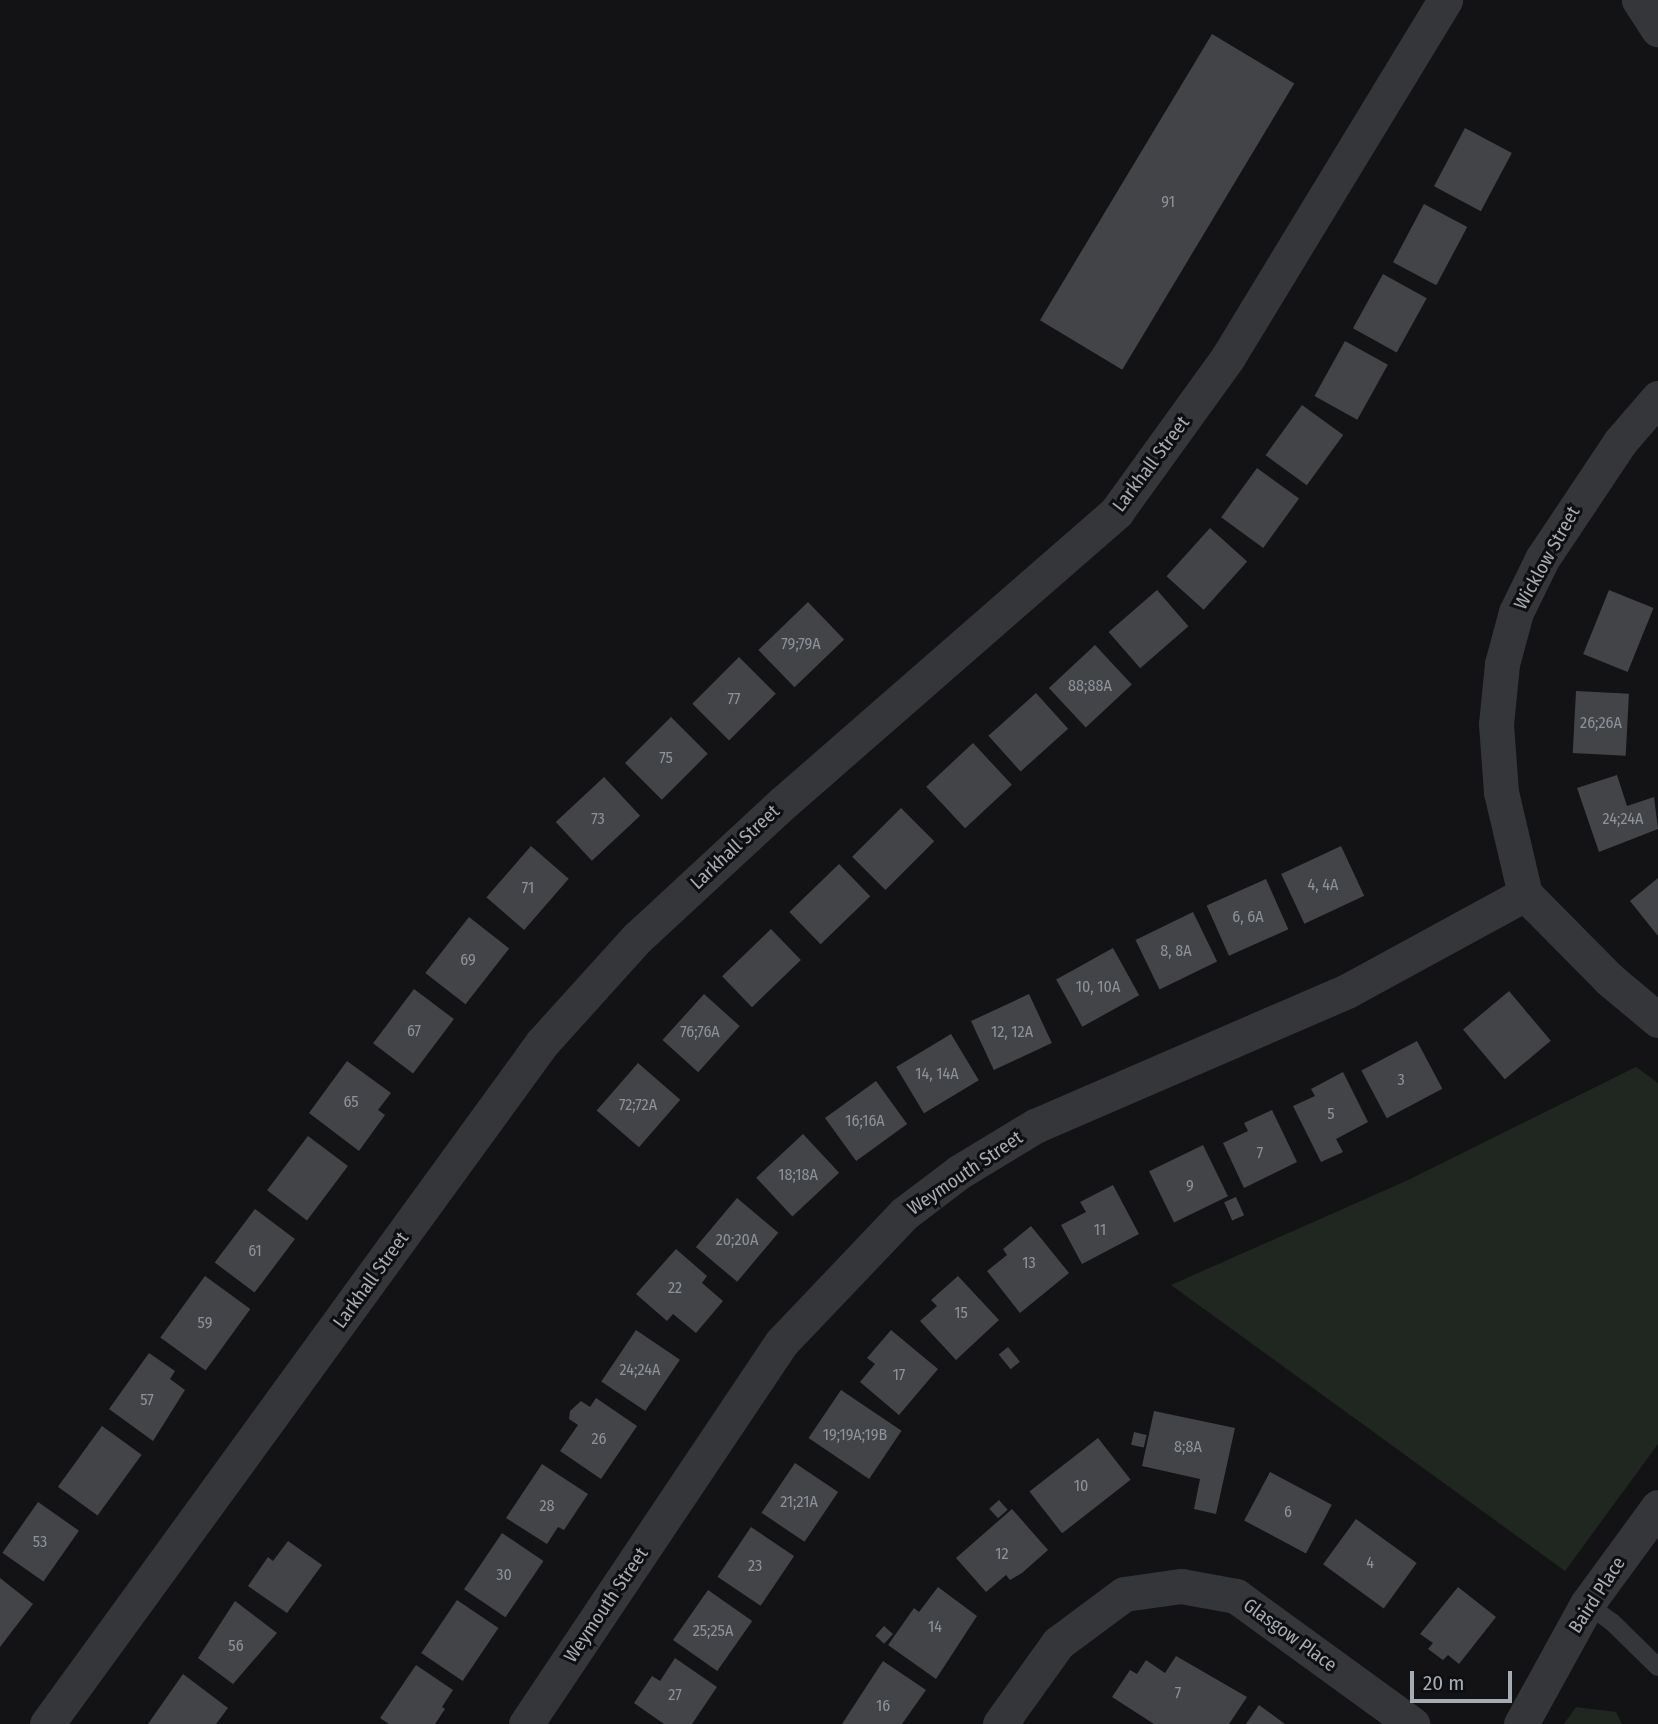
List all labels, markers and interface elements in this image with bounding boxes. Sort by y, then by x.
house number: 91 [1161,192,1175,212]
street label: Larkhall Street [1108,412,1194,516]
street label: Wicklow Street [1509,502,1585,614]
house number: 79;79A [781,634,821,654]
house number: 88;88A [1068,676,1112,696]
house number: 77 [727,689,741,709]
house number: 26;26A [1580,713,1622,733]
house number: 75 [659,748,673,768]
street label: Larkhall Street [686,800,784,894]
house number: 73 [591,809,605,829]
house number: 24;24A [1603,809,1643,829]
house number: 4, 4A [1307,875,1339,895]
house number: 71 [522,878,534,898]
house number: 6, 6A [1232,907,1264,927]
house number: 8, 8A [1160,941,1192,961]
house number: 69 [460,950,476,970]
house number: 10, 10A [1076,977,1120,997]
house number: 67 [407,1021,421,1041]
house number: 76;76A [680,1022,720,1042]
house number: 12, 12A [991,1022,1033,1042]
house number: 14, 14A [915,1064,959,1084]
house number: 3 [1397,1070,1405,1090]
house number: 65 [343,1092,359,1112]
house number: 72;72A [619,1095,657,1115]
house number: 5 [1327,1104,1335,1124]
house number: 16;16A [845,1111,885,1131]
street label: Weymouth Street [903,1126,1027,1220]
house number: 7 [1257,1143,1263,1163]
house number: 18;18A [778,1165,818,1185]
house number: 9 [1186,1176,1194,1196]
house number: 11 [1094,1220,1106,1240]
street label: Larkhall Street [328,1227,414,1333]
house number: 20;20A [716,1230,758,1250]
house number: 61 [248,1241,262,1261]
house number: 13 [1022,1253,1036,1273]
house number: 22 [668,1278,682,1298]
house number: 15 [954,1303,968,1323]
house number: 59 [198,1313,212,1333]
house number: 24;24A [620,1360,660,1380]
house number: 17 [893,1365,905,1385]
house number: 57 [140,1390,154,1410]
house number: 19;19A;19B [823,1425,887,1445]
house number: 26 [592,1429,606,1449]
house number: 8;8A [1174,1437,1202,1457]
house number: 10 [1074,1476,1088,1496]
house number: 21;21A [780,1492,818,1512]
house number: 28 [539,1496,555,1516]
house number: 6 [1284,1502,1292,1522]
house number: 53 [33,1532,47,1552]
street label: Weymouth Street [559,1543,653,1667]
house number: 12 [995,1544,1009,1564]
house number: 4 [1366,1553,1374,1573]
street label: Baird Place [1564,1553,1630,1637]
house number: 23 [748,1556,762,1576]
house number: 30 [496,1565,512,1585]
street label: Glasgow Place [1239,1594,1341,1676]
house number: 14 [928,1617,942,1637]
house number: 25;25A [693,1621,733,1641]
house number: 56 [228,1636,244,1656]
scale bar [1413,1658,1514,1702]
text: 20 m [1423,1670,1464,1696]
house number: 7 [1175,1683,1181,1703]
house number: 27 [668,1685,682,1705]
house number: 16 [876,1696,890,1716]

